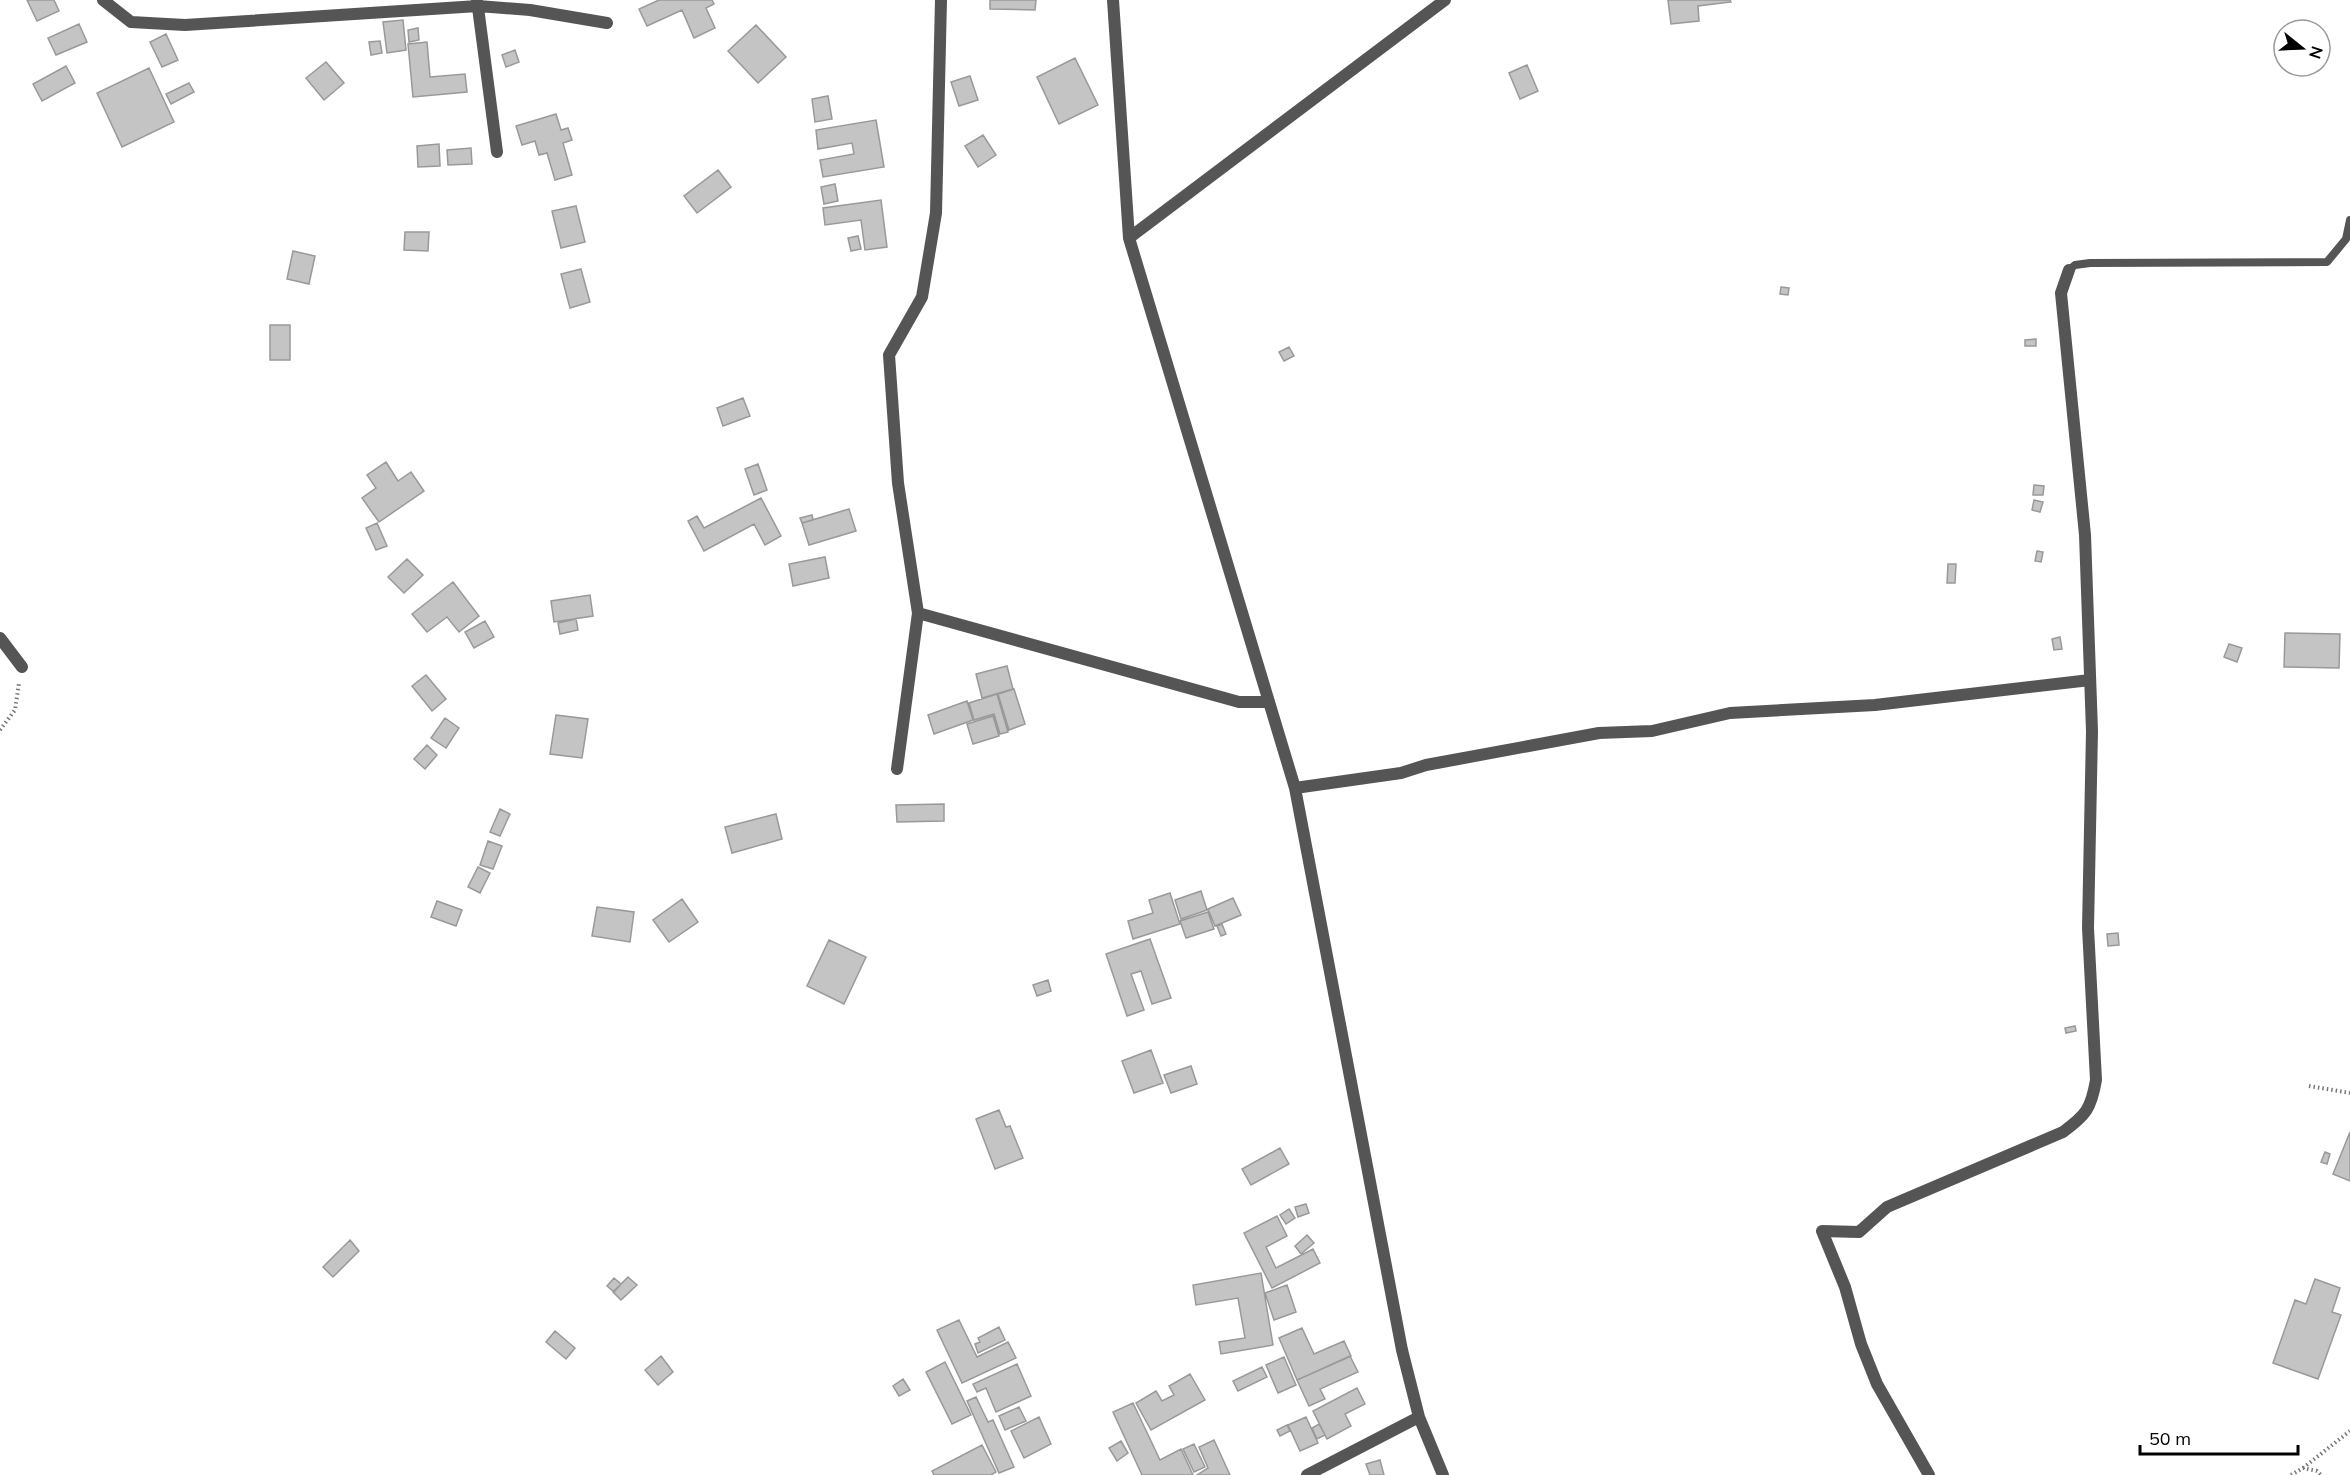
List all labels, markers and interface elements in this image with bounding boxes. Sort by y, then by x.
north arrow [2272,18,2332,78]
text: N [2305,44,2328,61]
scale bar [2140,1418,2298,1456]
text: 50 m [2149,1427,2191,1450]

